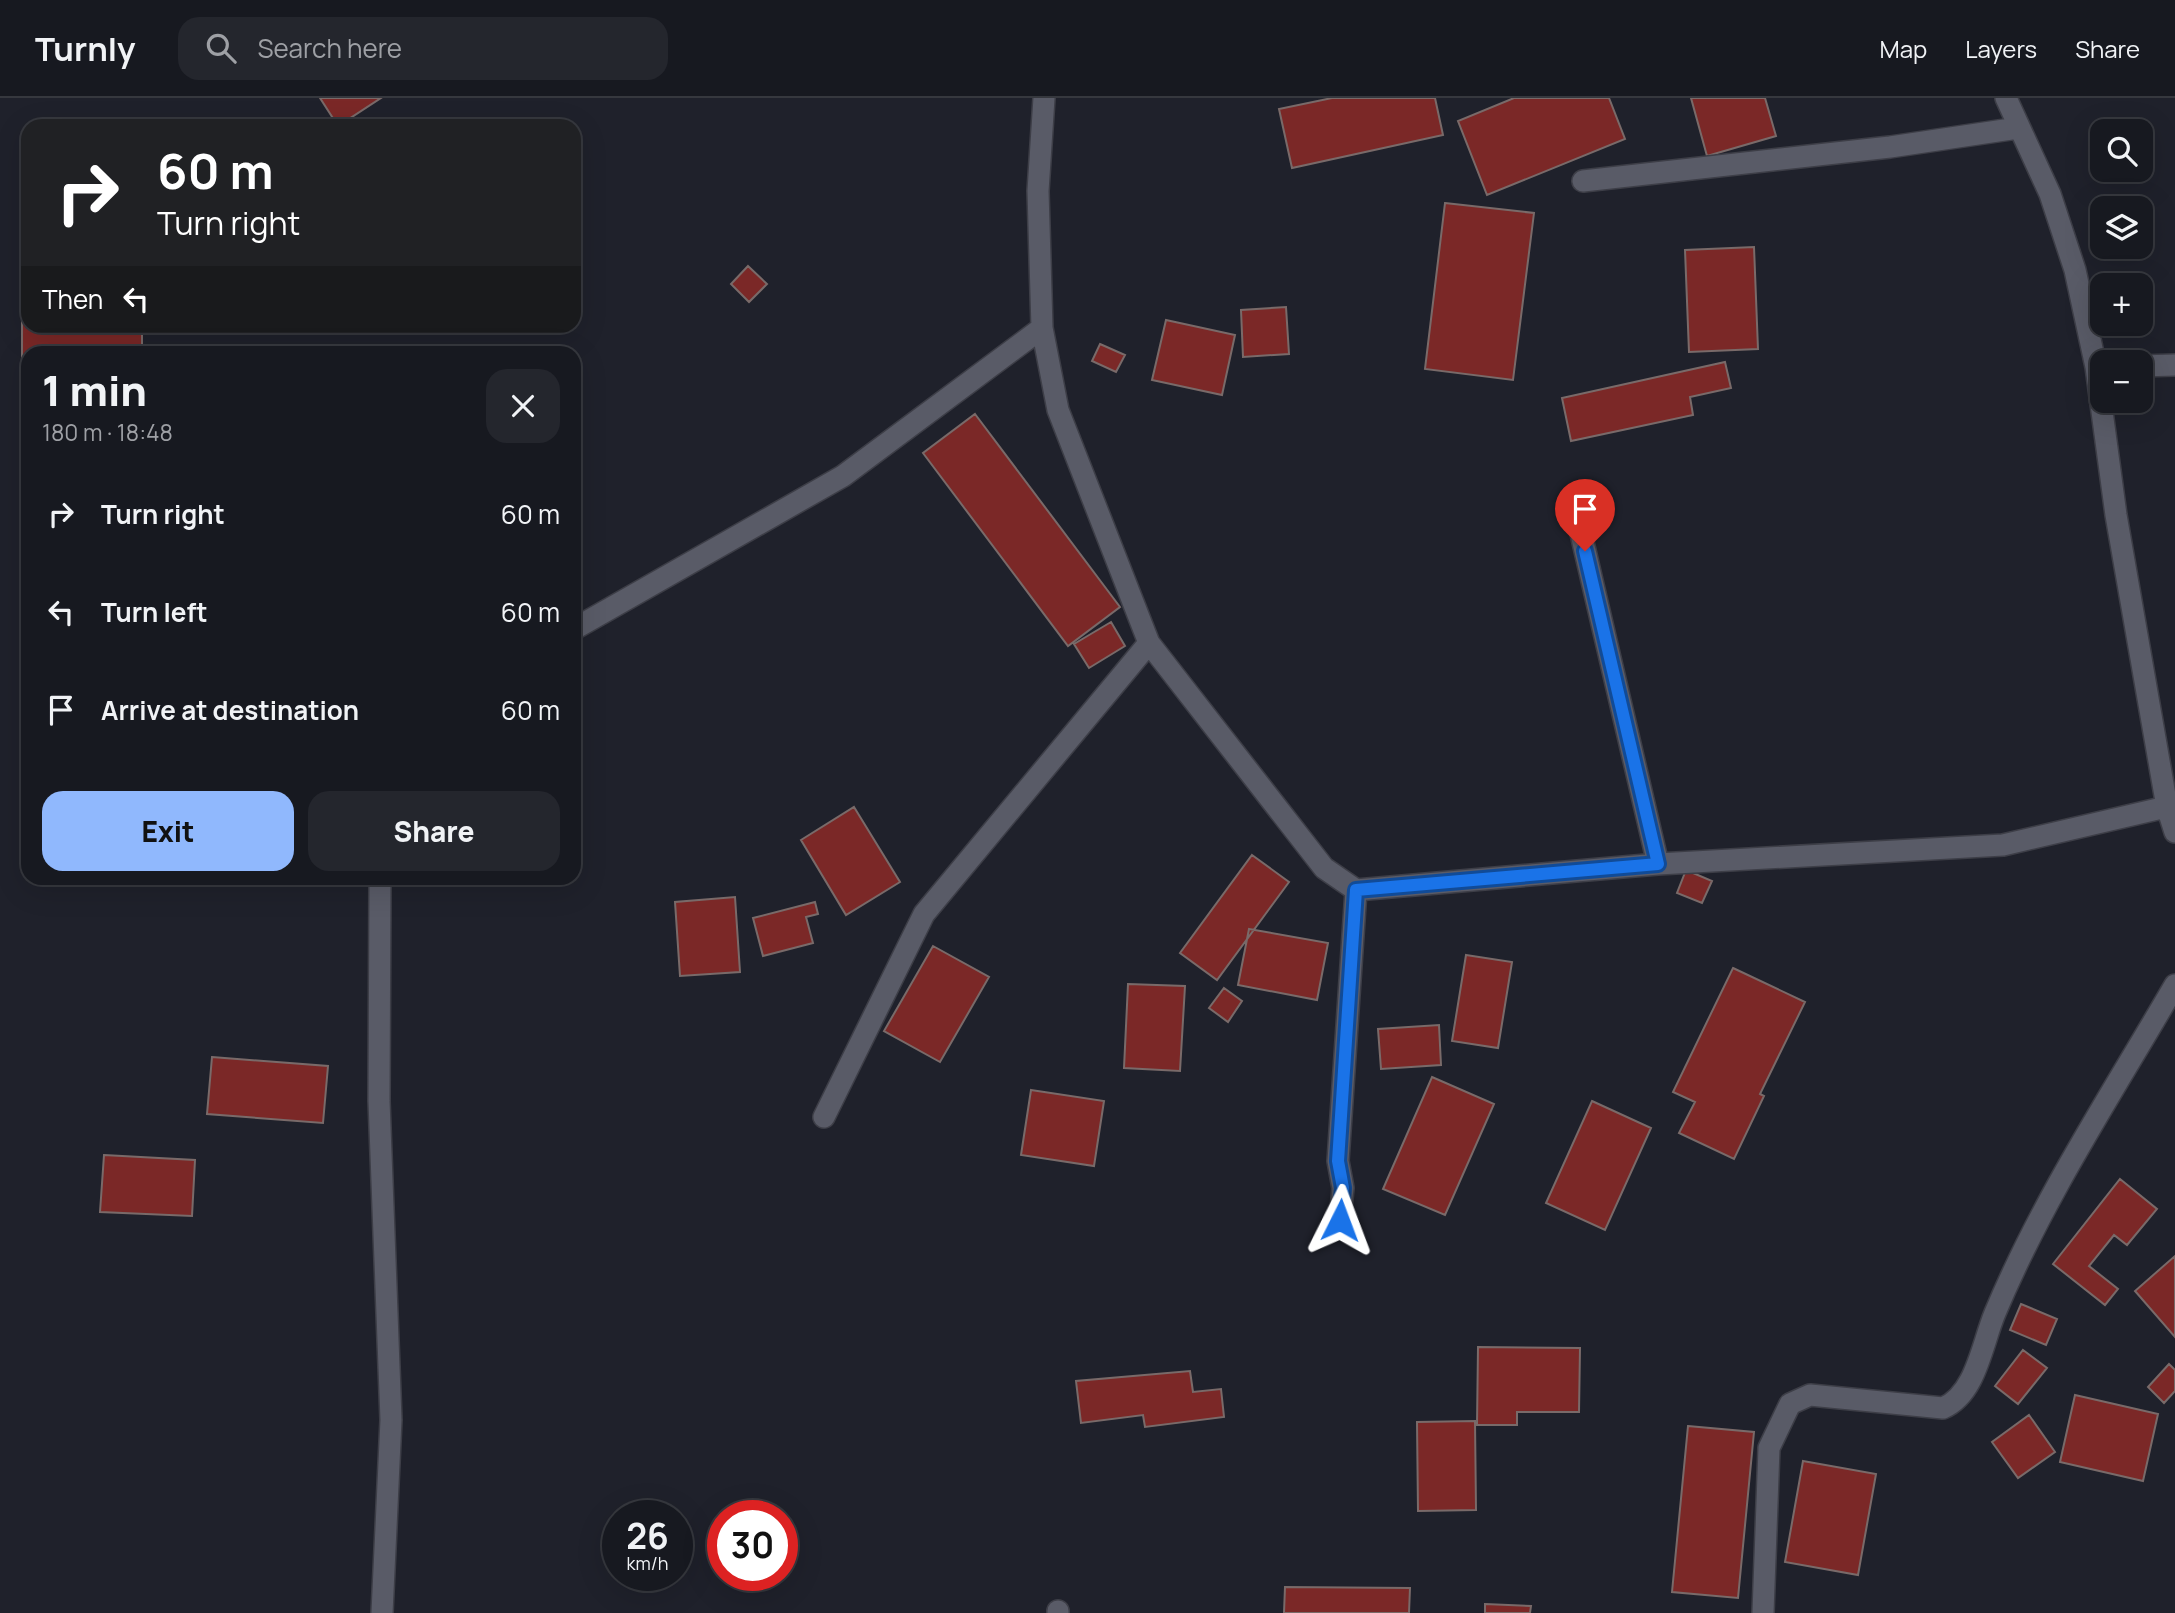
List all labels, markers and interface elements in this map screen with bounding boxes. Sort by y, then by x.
search box [178,17,668,80]
text: Turnly [35,26,136,71]
icon: search [202,29,240,67]
text: Search here [258,30,402,66]
text: Map [1880,32,1927,65]
text: Layers [1965,32,2037,65]
text: Share [2075,32,2140,65]
map controls [2090,119,2153,413]
button: search [2090,119,2153,182]
text: 60 m [157,137,274,204]
icon: right [42,147,133,238]
button: layers [2090,196,2153,259]
text: Turn right [157,201,300,245]
button: + [2090,273,2153,336]
icon: left [117,280,155,318]
text: Then [42,281,103,317]
button: − [2090,350,2153,413]
text: 1 min [42,361,147,419]
button: close [486,369,560,443]
text: 180 m · 18:48 [42,416,173,448]
pin [1555,479,1615,551]
icon: arrive [1566,490,1604,528]
icon: right [42,495,80,533]
text: Turn right [101,496,225,532]
text: 60 m [501,496,560,532]
icon: left [42,593,80,631]
text: Turn left [101,594,208,630]
text: 60 m [501,594,560,630]
icon: arrive [42,691,80,729]
text: Arrive at destination [101,692,359,728]
text: 60 m [501,692,560,728]
button: Exit [42,791,294,871]
button: Share [308,791,560,871]
position arrow [1303,1183,1377,1257]
speed limit sign: 30 [707,1500,798,1591]
text: 26 [626,1512,669,1560]
text: km/h [627,1551,668,1575]

